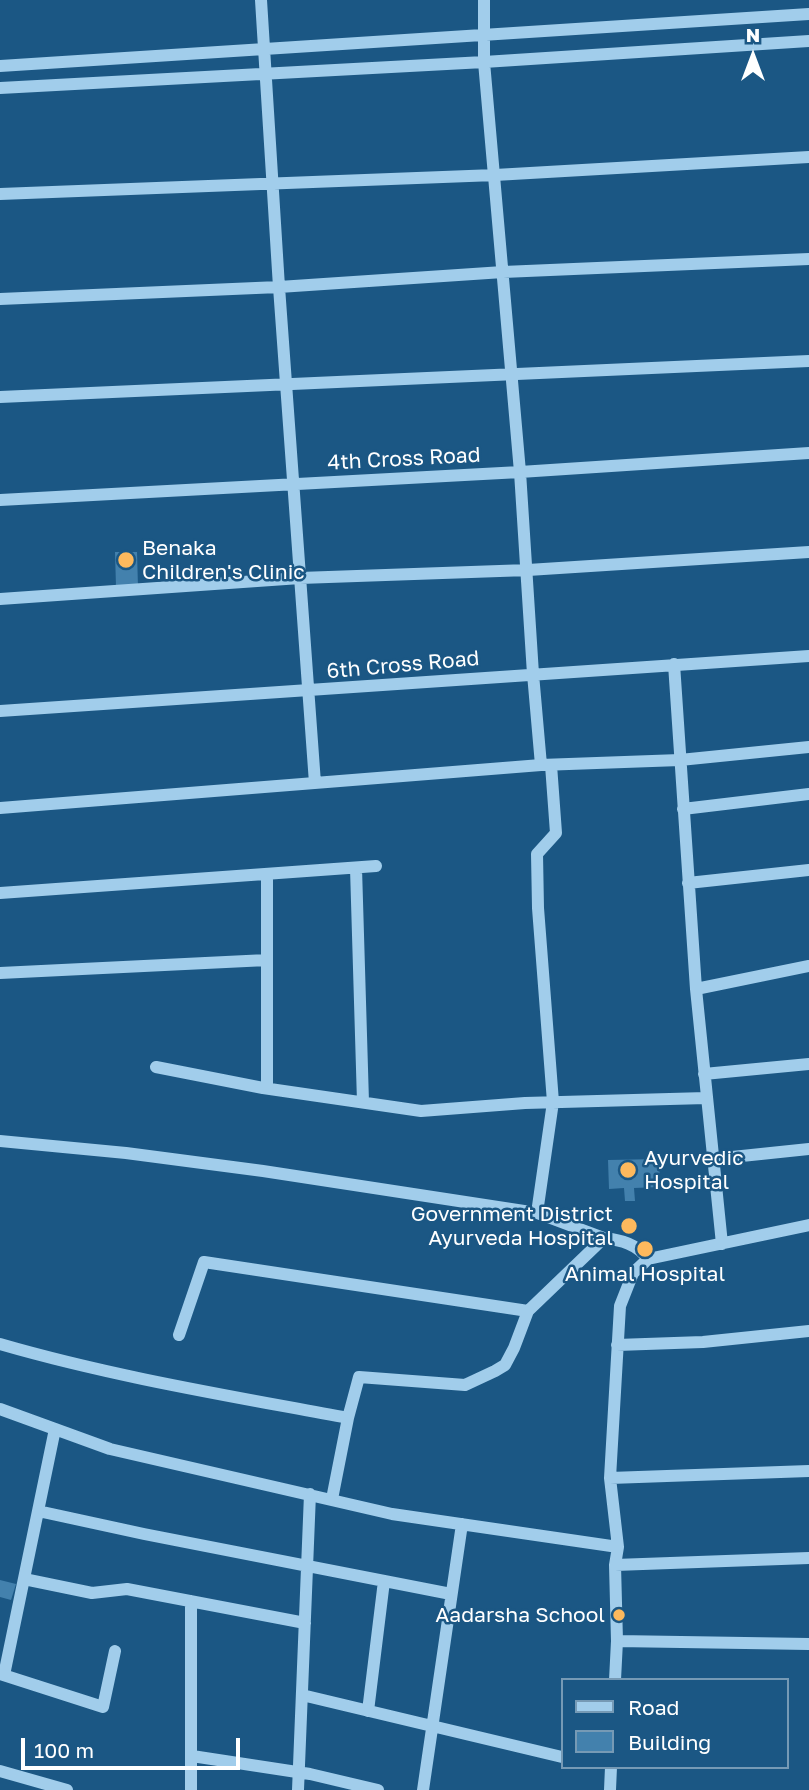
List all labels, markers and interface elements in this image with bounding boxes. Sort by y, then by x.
north arrow [718,21,788,91]
text: N [746,23,760,46]
street label: 4th Cross Road [327,442,481,476]
place label: Benaka Children's Clinic [142,535,305,585]
marker: Benaka Children's Clinic [116,550,136,570]
street label: 6th Cross Road [326,646,480,684]
place label: Ayurvedic Hospital [644,1145,744,1195]
marker: Ayurvedic Hospital [618,1160,638,1180]
place label: Government District Ayurveda Hospital [411,1201,613,1251]
marker: Government District Ayurveda Hospital [619,1216,639,1236]
marker: Animal Hospital [635,1239,655,1259]
place label: Animal Hospital [565,1261,725,1287]
place label: Aadarsha School [435,1602,605,1628]
marker: Aadarsha School [611,1607,627,1623]
legend [560,1678,788,1769]
text: Road [628,1694,679,1720]
scale bar [24,1724,243,1768]
text: Building [628,1729,711,1755]
text: 100 m [34,1737,94,1763]

